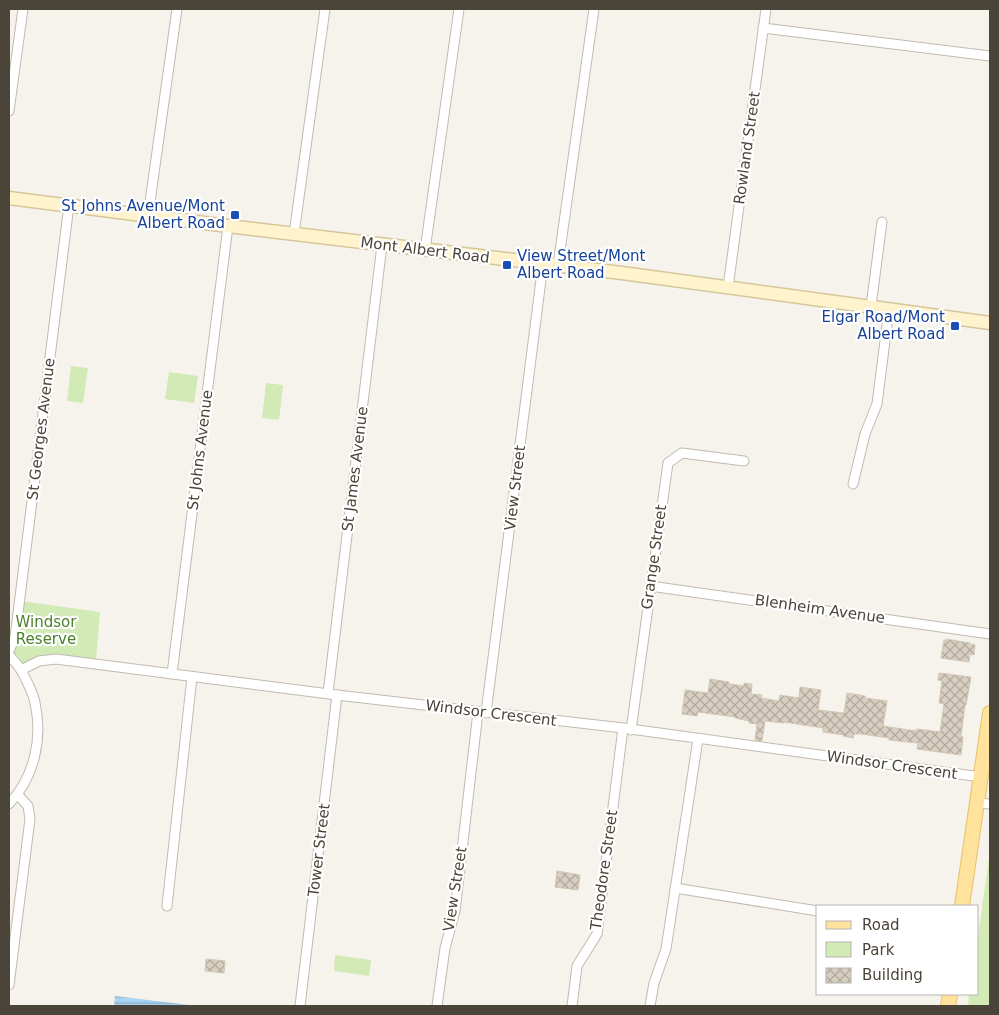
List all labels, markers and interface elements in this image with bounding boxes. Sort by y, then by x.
street label: Rowland Street [730,90,764,206]
place label: St Johns Avenue/Mont Albert Road [61,197,225,232]
marker: St Johns Avenue/Mont Albert Road [229,209,241,221]
street label: Mont Albert Road [359,233,491,267]
place label: View Street/Mont Albert Road [517,247,646,282]
marker: View Street/Mont Albert Road [501,259,513,271]
place label: Elgar Road/Mont Albert Road [822,308,945,343]
marker: Elgar Road/Mont Albert Road [949,320,961,332]
street label: St Georges Avenue [23,357,59,501]
street label: St Johns Avenue [184,389,216,511]
street label: St James Avenue [338,405,372,533]
street label: View Street [501,444,529,532]
street label: Grange Street [638,503,670,611]
street label: Blenheim Avenue [754,591,886,627]
park label: Windsor Reserve [16,613,77,648]
street label: Windsor Crescent [424,696,558,730]
street label: Windsor Crescent [825,747,959,783]
street label: Tower Street [304,802,334,899]
street label: Theodore Street [587,809,621,932]
street label: View Street [439,845,471,933]
legend [816,905,979,995]
text: Road [862,916,900,934]
text: Park [862,941,895,959]
text: Building [862,966,923,984]

